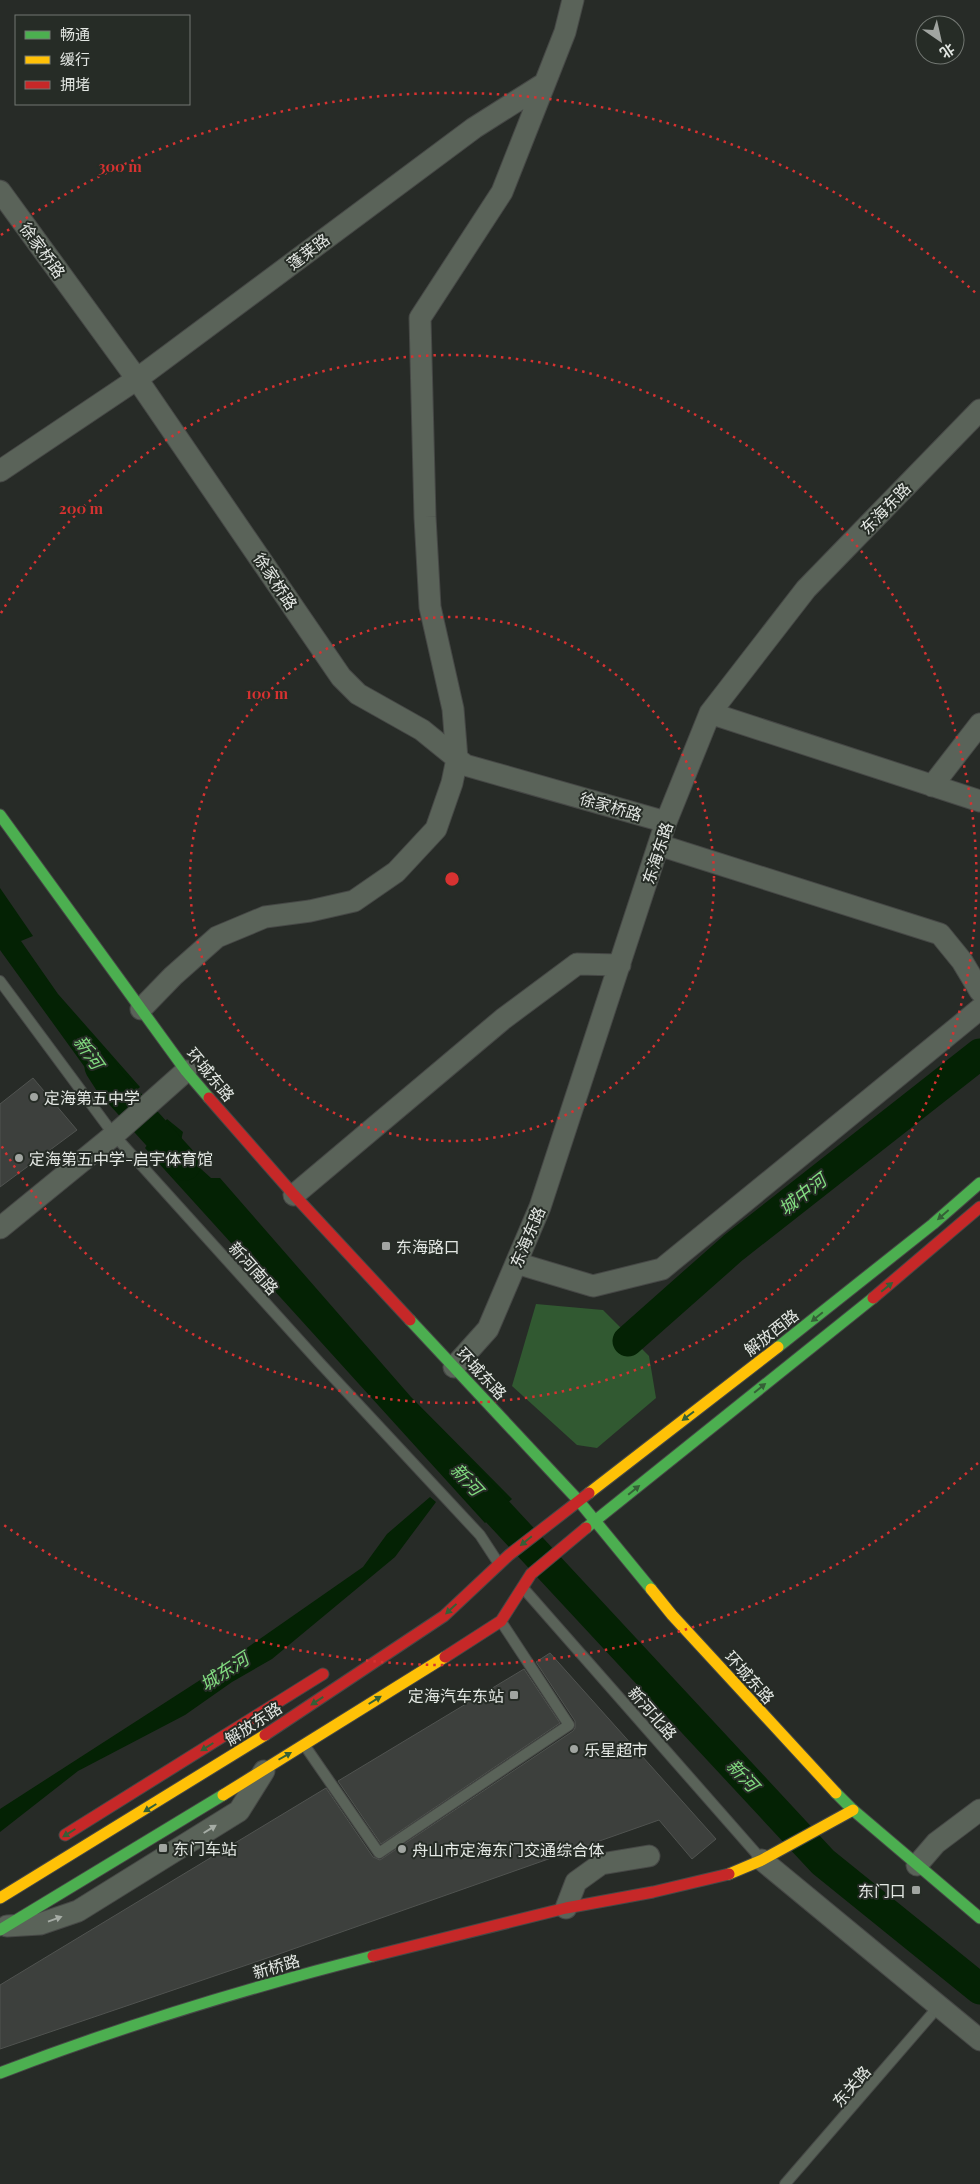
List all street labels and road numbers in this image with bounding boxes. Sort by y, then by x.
street label: 徐家桥路 [16,218,70,282]
street label: 蓬莱路 [283,228,333,274]
street label: 东海东路 [855,478,915,538]
street label: 徐家桥路 [249,549,303,613]
street label: 徐家桥路 [577,787,645,825]
street label: 东海东路 [637,819,677,887]
street label: 环城东路 [182,1043,240,1105]
street label: 东海东路 [505,1203,549,1271]
street label: 新河南路 [225,1237,283,1299]
street label: 解放西路 [739,1304,803,1360]
street label: 环城东路 [452,1342,512,1404]
street label: 环城东路 [721,1646,779,1708]
street label: 新河北路 [624,1682,682,1744]
street label: 解放东路 [220,1697,286,1749]
street label: 新桥路 [250,1949,302,1983]
street label: 东关路 [827,2061,875,2111]

